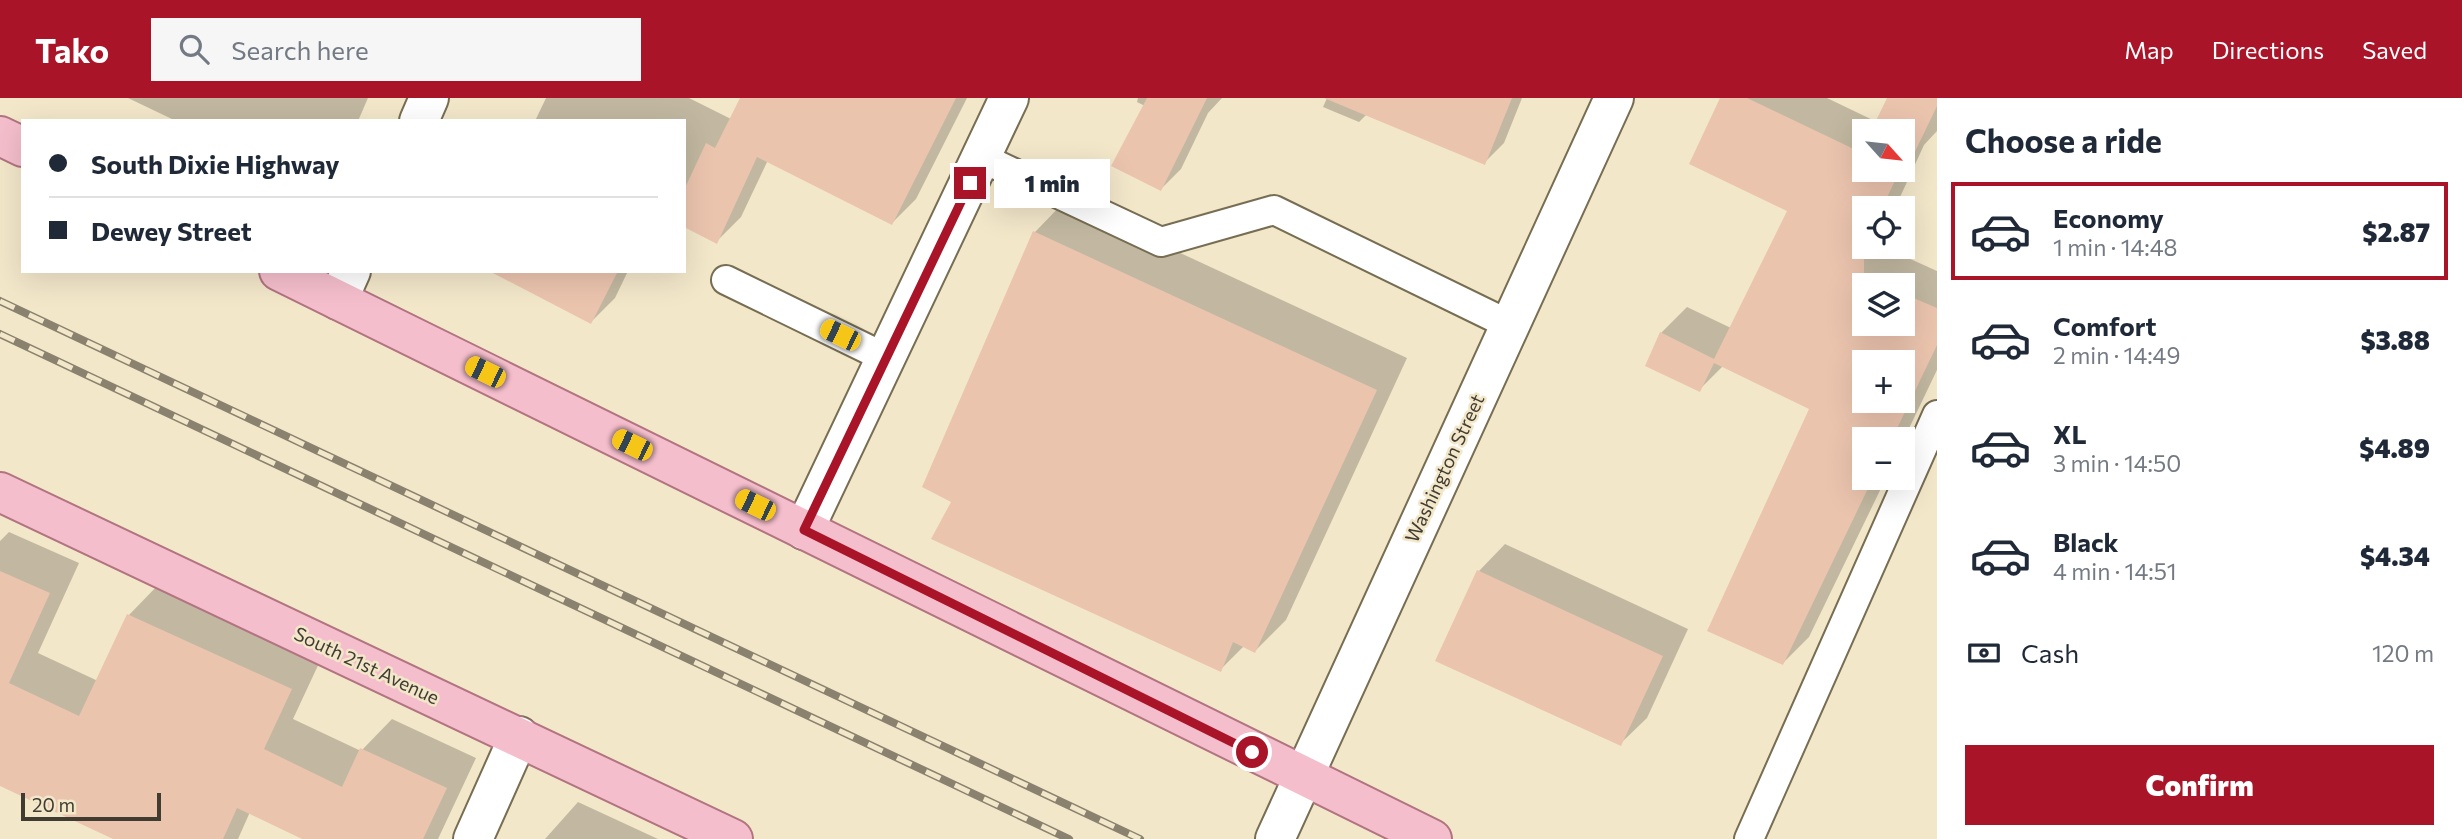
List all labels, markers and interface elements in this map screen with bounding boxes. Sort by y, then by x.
search box [151,18,641,81]
text: Tako [35,29,109,70]
icon: search [175,30,213,68]
text: Search here [231,34,369,65]
text: Map [2124,35,2174,64]
text: Directions [2212,35,2324,64]
text: Saved [2362,35,2427,64]
north arrow [1852,119,1914,182]
map controls [1852,119,1915,490]
text: Choose a ride [1965,120,2162,160]
text: South Dixie Highway [91,148,340,179]
callout: 1 min [995,158,1110,208]
route end [954,167,986,199]
text: 1 min [1024,169,1080,197]
button: locate [1852,196,1915,259]
icon: car [1969,200,2032,263]
text: Economy [2053,202,2164,233]
text: Dewey Street [91,215,252,246]
text: $2.87 [2362,216,2430,247]
text: 1 min · 14:48 [2053,233,2177,261]
button: layers [1852,273,1915,336]
icon: car [1969,308,2032,371]
text: Comfort [2053,310,2156,341]
car [817,316,864,354]
text: $3.88 [2360,324,2430,355]
text: 2 min · 14:49 [2053,341,2180,369]
button: + [1852,350,1915,413]
car [462,353,509,391]
street label: Washington Street [1400,390,1489,546]
icon: car [1969,416,2032,479]
text: XL [2053,418,2087,449]
car [609,426,656,464]
button: − [1852,427,1915,490]
text: $4.89 [2359,432,2430,463]
text: 3 min · 14:50 [2053,449,2181,477]
car [732,486,779,524]
icon: car [1969,524,2032,587]
text: Black [2053,526,2119,557]
text: $4.34 [2360,540,2430,571]
text: 4 min · 14:51 [2053,557,2177,585]
street label: South 21st Avenue [291,621,443,709]
icon: cash [1965,634,2003,672]
text: Cash [2021,637,2079,668]
text: 120 m [2372,639,2434,667]
route start [1236,736,1268,768]
button: Confirm [1965,745,2434,825]
scale bar [21,790,161,822]
text: 20 m [32,793,75,816]

